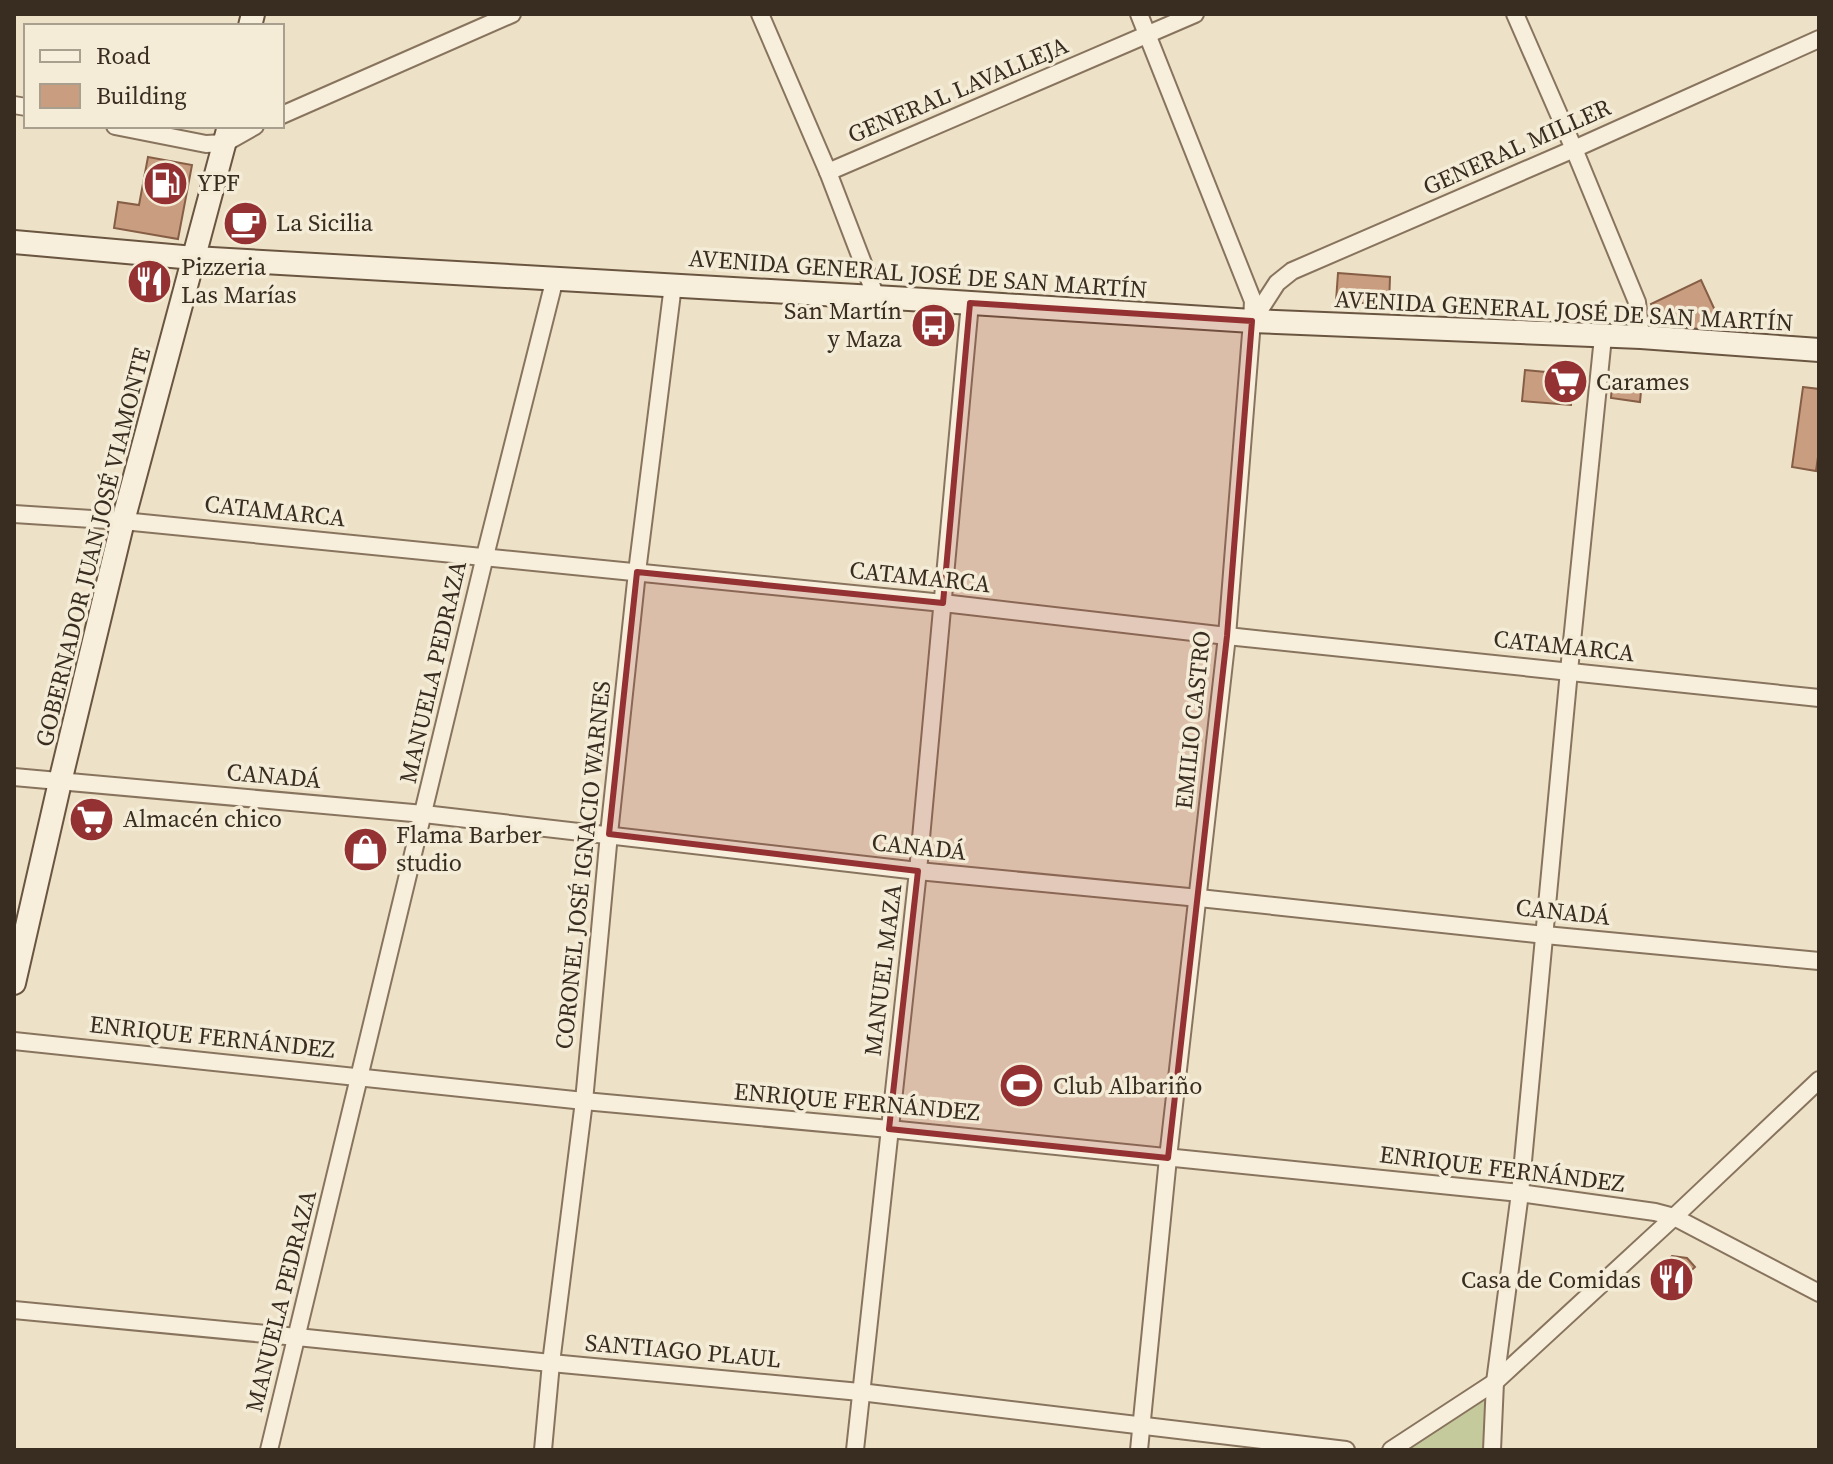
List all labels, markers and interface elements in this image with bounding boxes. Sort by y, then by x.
legend [24,24,284,128]
street label: GENERAL LAVALLEJA [843,28,1073,151]
text: Road [96,39,151,72]
text: Building [96,79,187,112]
street label: GENERAL MILLER [1418,90,1616,203]
fuel station icon: YPF [142,159,190,207]
place label: YPF [197,166,240,199]
cafe icon: La Sicilia [221,199,269,247]
place label: La Sicilia [276,206,374,239]
street label: AVENIDA GENERAL JOSÉ DE SAN MARTÍN [688,241,1148,306]
place label: Pizzeria Las Marías [181,250,297,311]
restaurant icon: Pizzeria Las Marías [126,257,174,305]
street label: AVENIDA GENERAL JOSÉ DE SAN MARTÍN [1334,282,1794,339]
place label: San Martín y Maza [784,294,903,355]
bus stop icon: San Martín y Maza [909,301,957,349]
street label: GOBERNADOR JUAN JOSÉ VIAMONTE [27,344,158,750]
supermarket icon: Carames [1541,358,1589,406]
place label: Carames [1596,365,1690,398]
street label: CATAMARCA [203,487,347,534]
street label: CATAMARCA [848,553,992,600]
street label: MANUELA PEDRAZA [391,557,474,787]
street label: CATAMARCA [1492,622,1636,669]
street label: EMILIO CASTRO [1167,629,1218,811]
street label: CORONEL JOSÉ IGNACIO WARNES [547,679,618,1051]
street label: CANADÁ [225,755,323,796]
supermarket icon: Almacén chico [68,795,116,843]
place label: Almacén chico [123,802,282,835]
place label: Flama Barber studio [396,818,542,879]
shop icon: Flama Barber studio [341,825,389,873]
street label: CANADÁ [870,825,968,868]
street label: MANUEL MAZA [856,882,909,1058]
street label: CANADÁ [1514,890,1612,933]
street label: ENRIQUE FERNÁNDEZ [88,1007,337,1066]
sports icon: Club Albariño [998,1062,1046,1110]
place label: Club Albariño [1053,1069,1203,1102]
street label: ENRIQUE FERNÁNDEZ [733,1074,981,1129]
street label: ENRIQUE FERNÁNDEZ [1378,1137,1627,1200]
street label: MANUELA PEDRAZA [237,1186,324,1415]
restaurant icon: Casa de Comidas [1648,1256,1696,1304]
place label: Casa de Comidas [1461,1263,1641,1296]
street label: SANTIAGO PLAUL [584,1326,782,1376]

